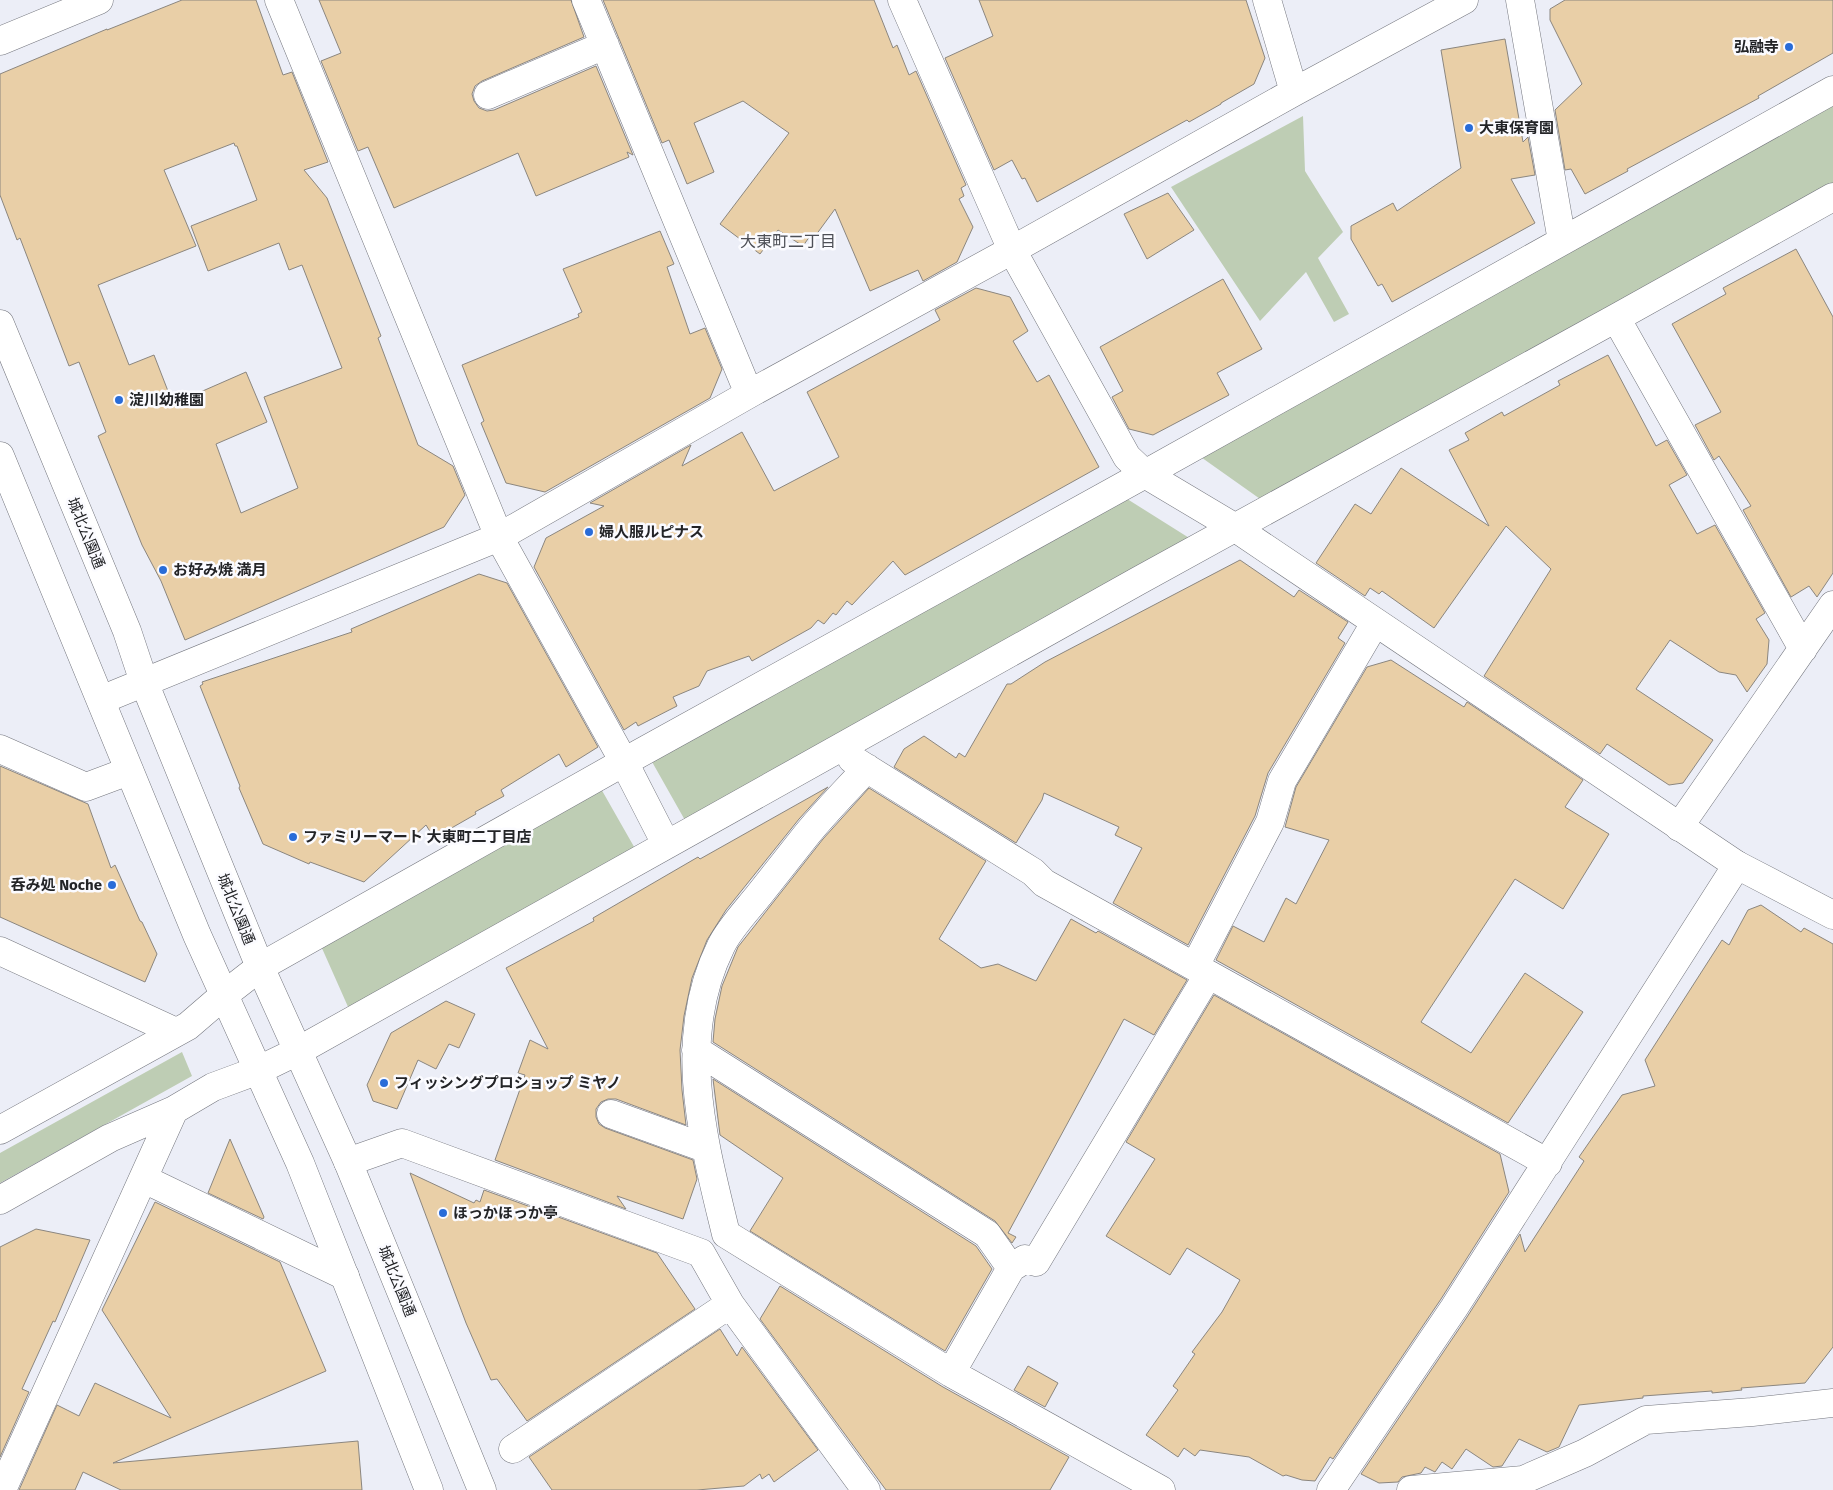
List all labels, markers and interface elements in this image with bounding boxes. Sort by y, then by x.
place label: 弘融寺 [1734,38,1779,56]
marker: 弘融寺 [1783,41,1795,53]
place label: 大東保育園 [1479,119,1554,137]
marker: 大東保育園 [1463,122,1475,134]
district label: 大東町二丁目 [740,232,836,251]
place label: 淀川幼稚園 [129,391,204,409]
marker: 淀川幼稚園 [113,394,125,406]
street label: 城北公園通 [64,495,108,571]
place label: 婦人服ルピナス [599,523,704,541]
marker: 婦人服ルピナス [583,526,595,538]
place label: お好み焼 満月 [173,561,267,579]
marker: お好み焼 満月 [157,564,169,576]
place label: ファミリーマート 大東町二丁目店 [303,828,532,846]
marker: ファミリーマート 大東町二丁目店 [287,831,299,843]
street label: 城北公園通 [214,871,258,947]
place label: 呑み処 Noche [11,876,102,894]
marker: 呑み処 Noche [106,879,118,891]
place label: フィッシングプロショップ ミヤノ [394,1074,621,1092]
marker: フィッシングプロショップ ミヤノ [378,1077,390,1089]
place label: ほっかほっか亭 [453,1204,558,1222]
marker: ほっかほっか亭 [437,1207,449,1219]
street label: 城北公園通 [375,1243,419,1319]

